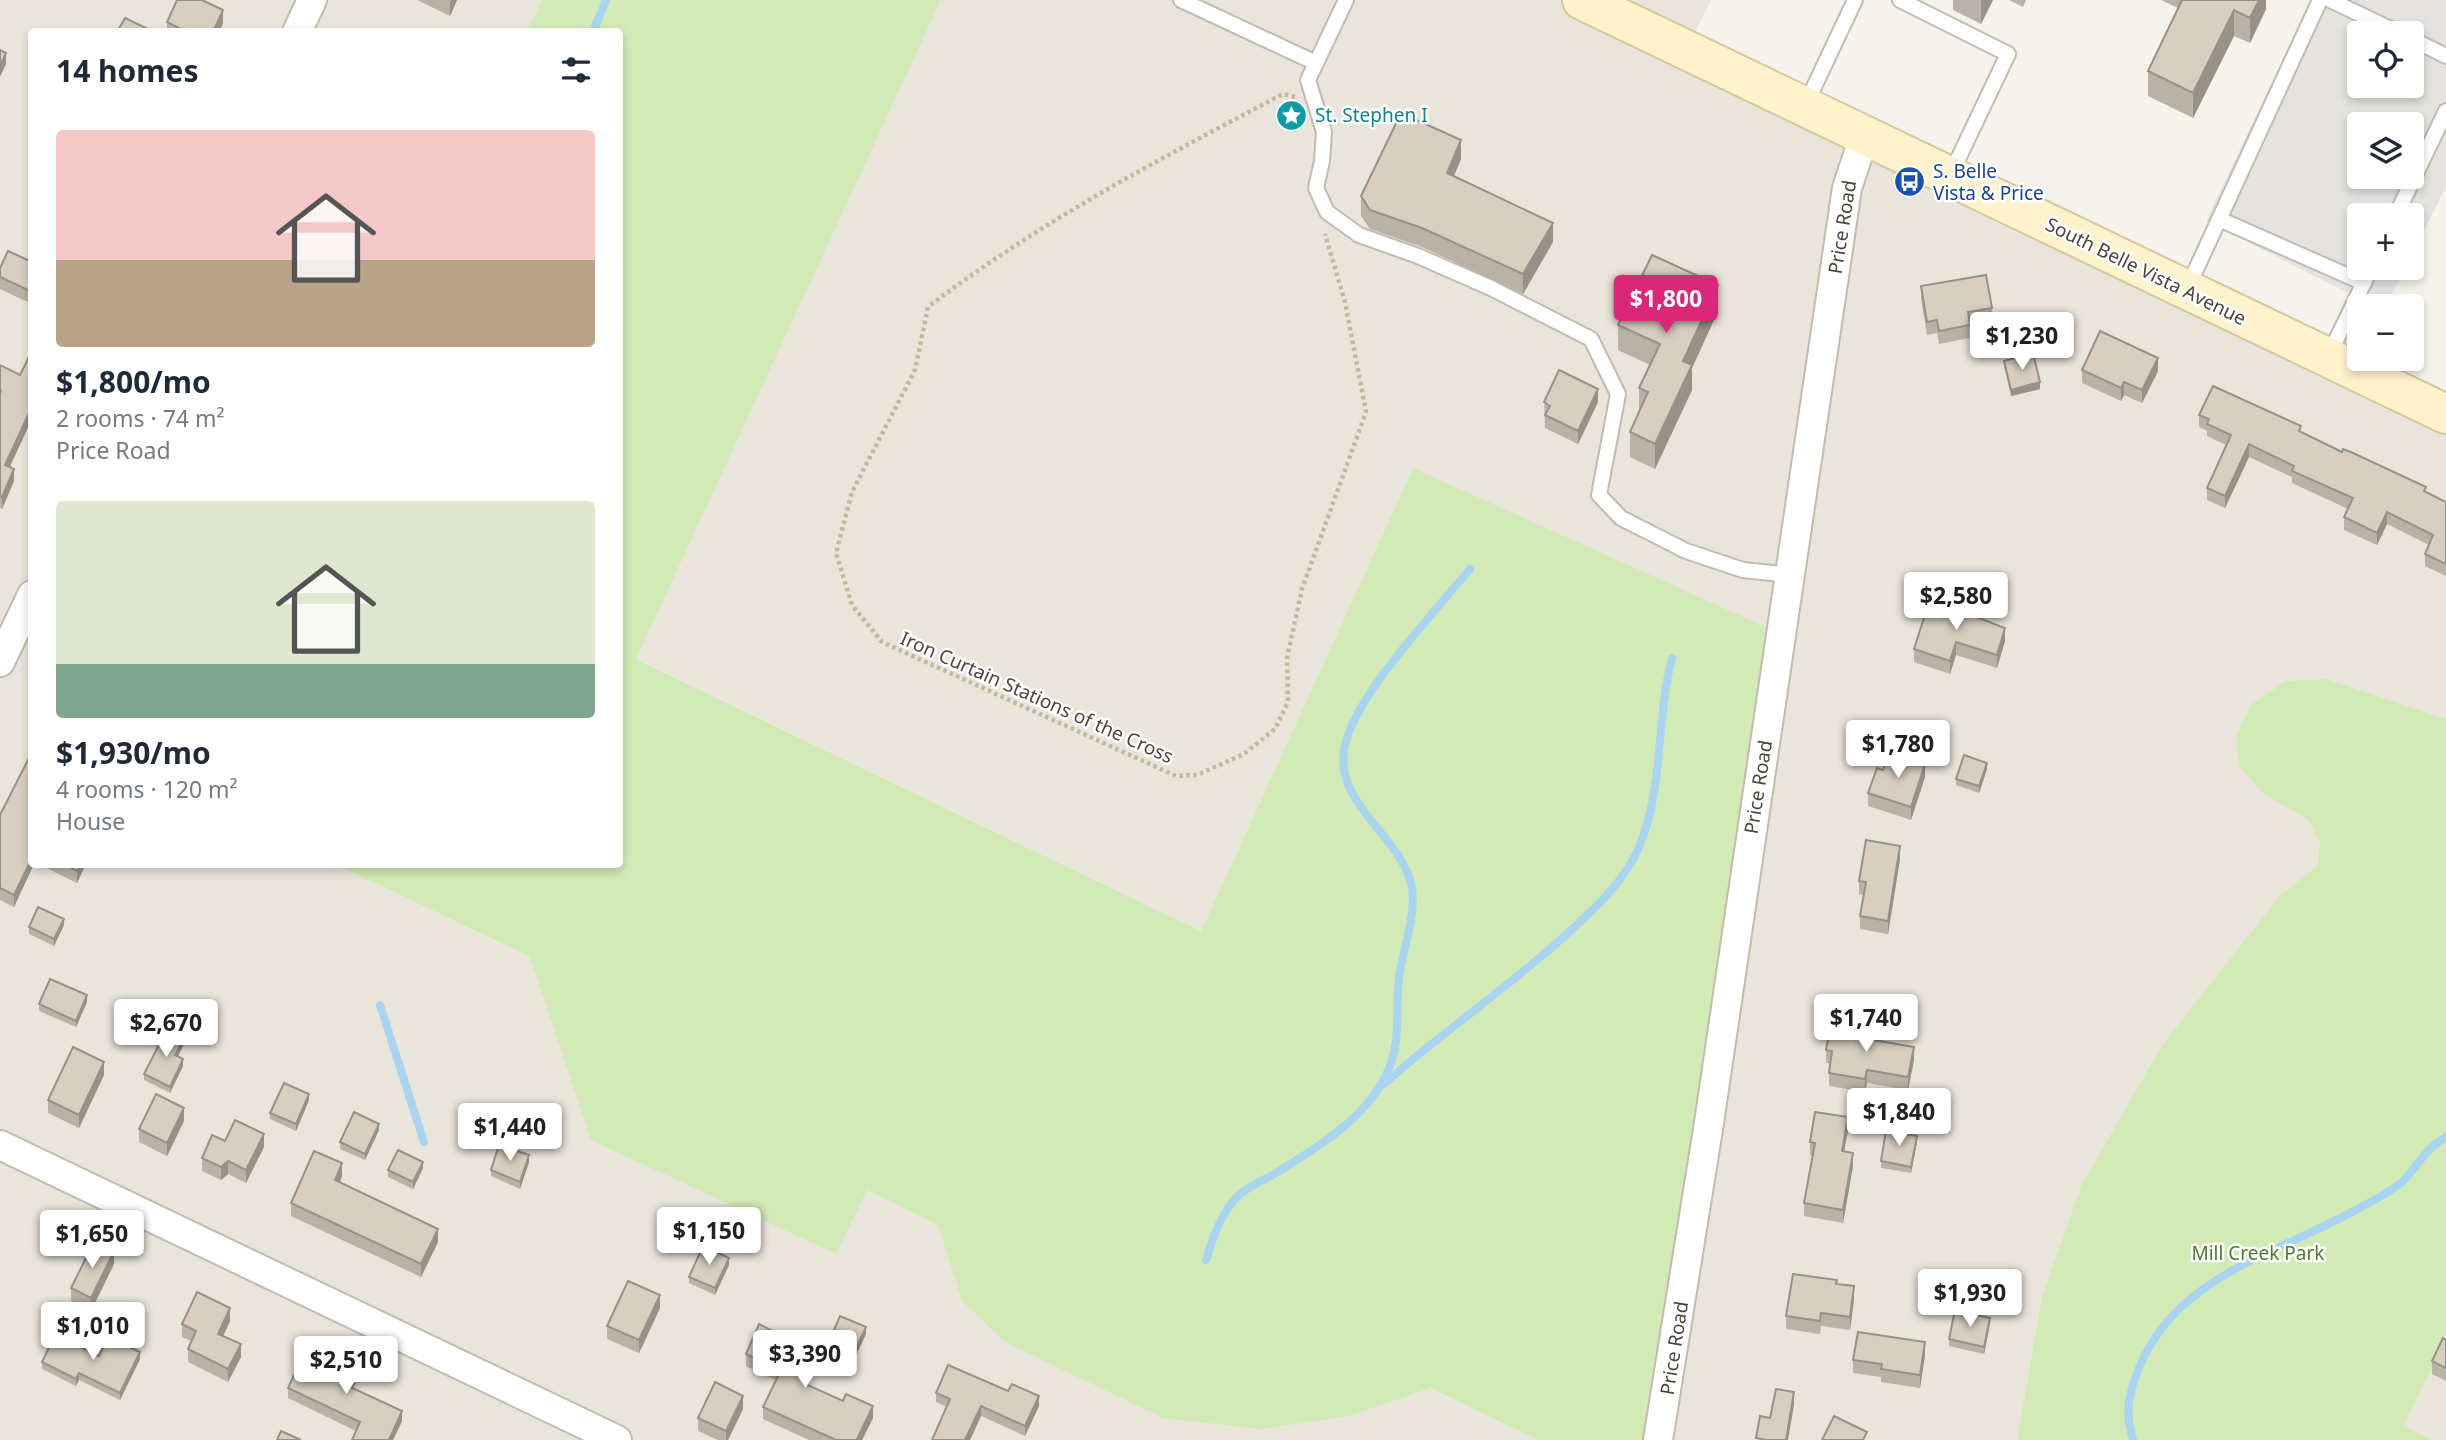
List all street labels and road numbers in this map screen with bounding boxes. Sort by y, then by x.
street label: Price Road [1822,178,1862,276]
street label: South Belle Vista Avenue [2041,211,2251,331]
street label: Iron Curtain Stations of the Cross [896,625,1178,769]
street label: Price Road [1738,738,1778,836]
street label: Price Road [1654,1299,1694,1397]

